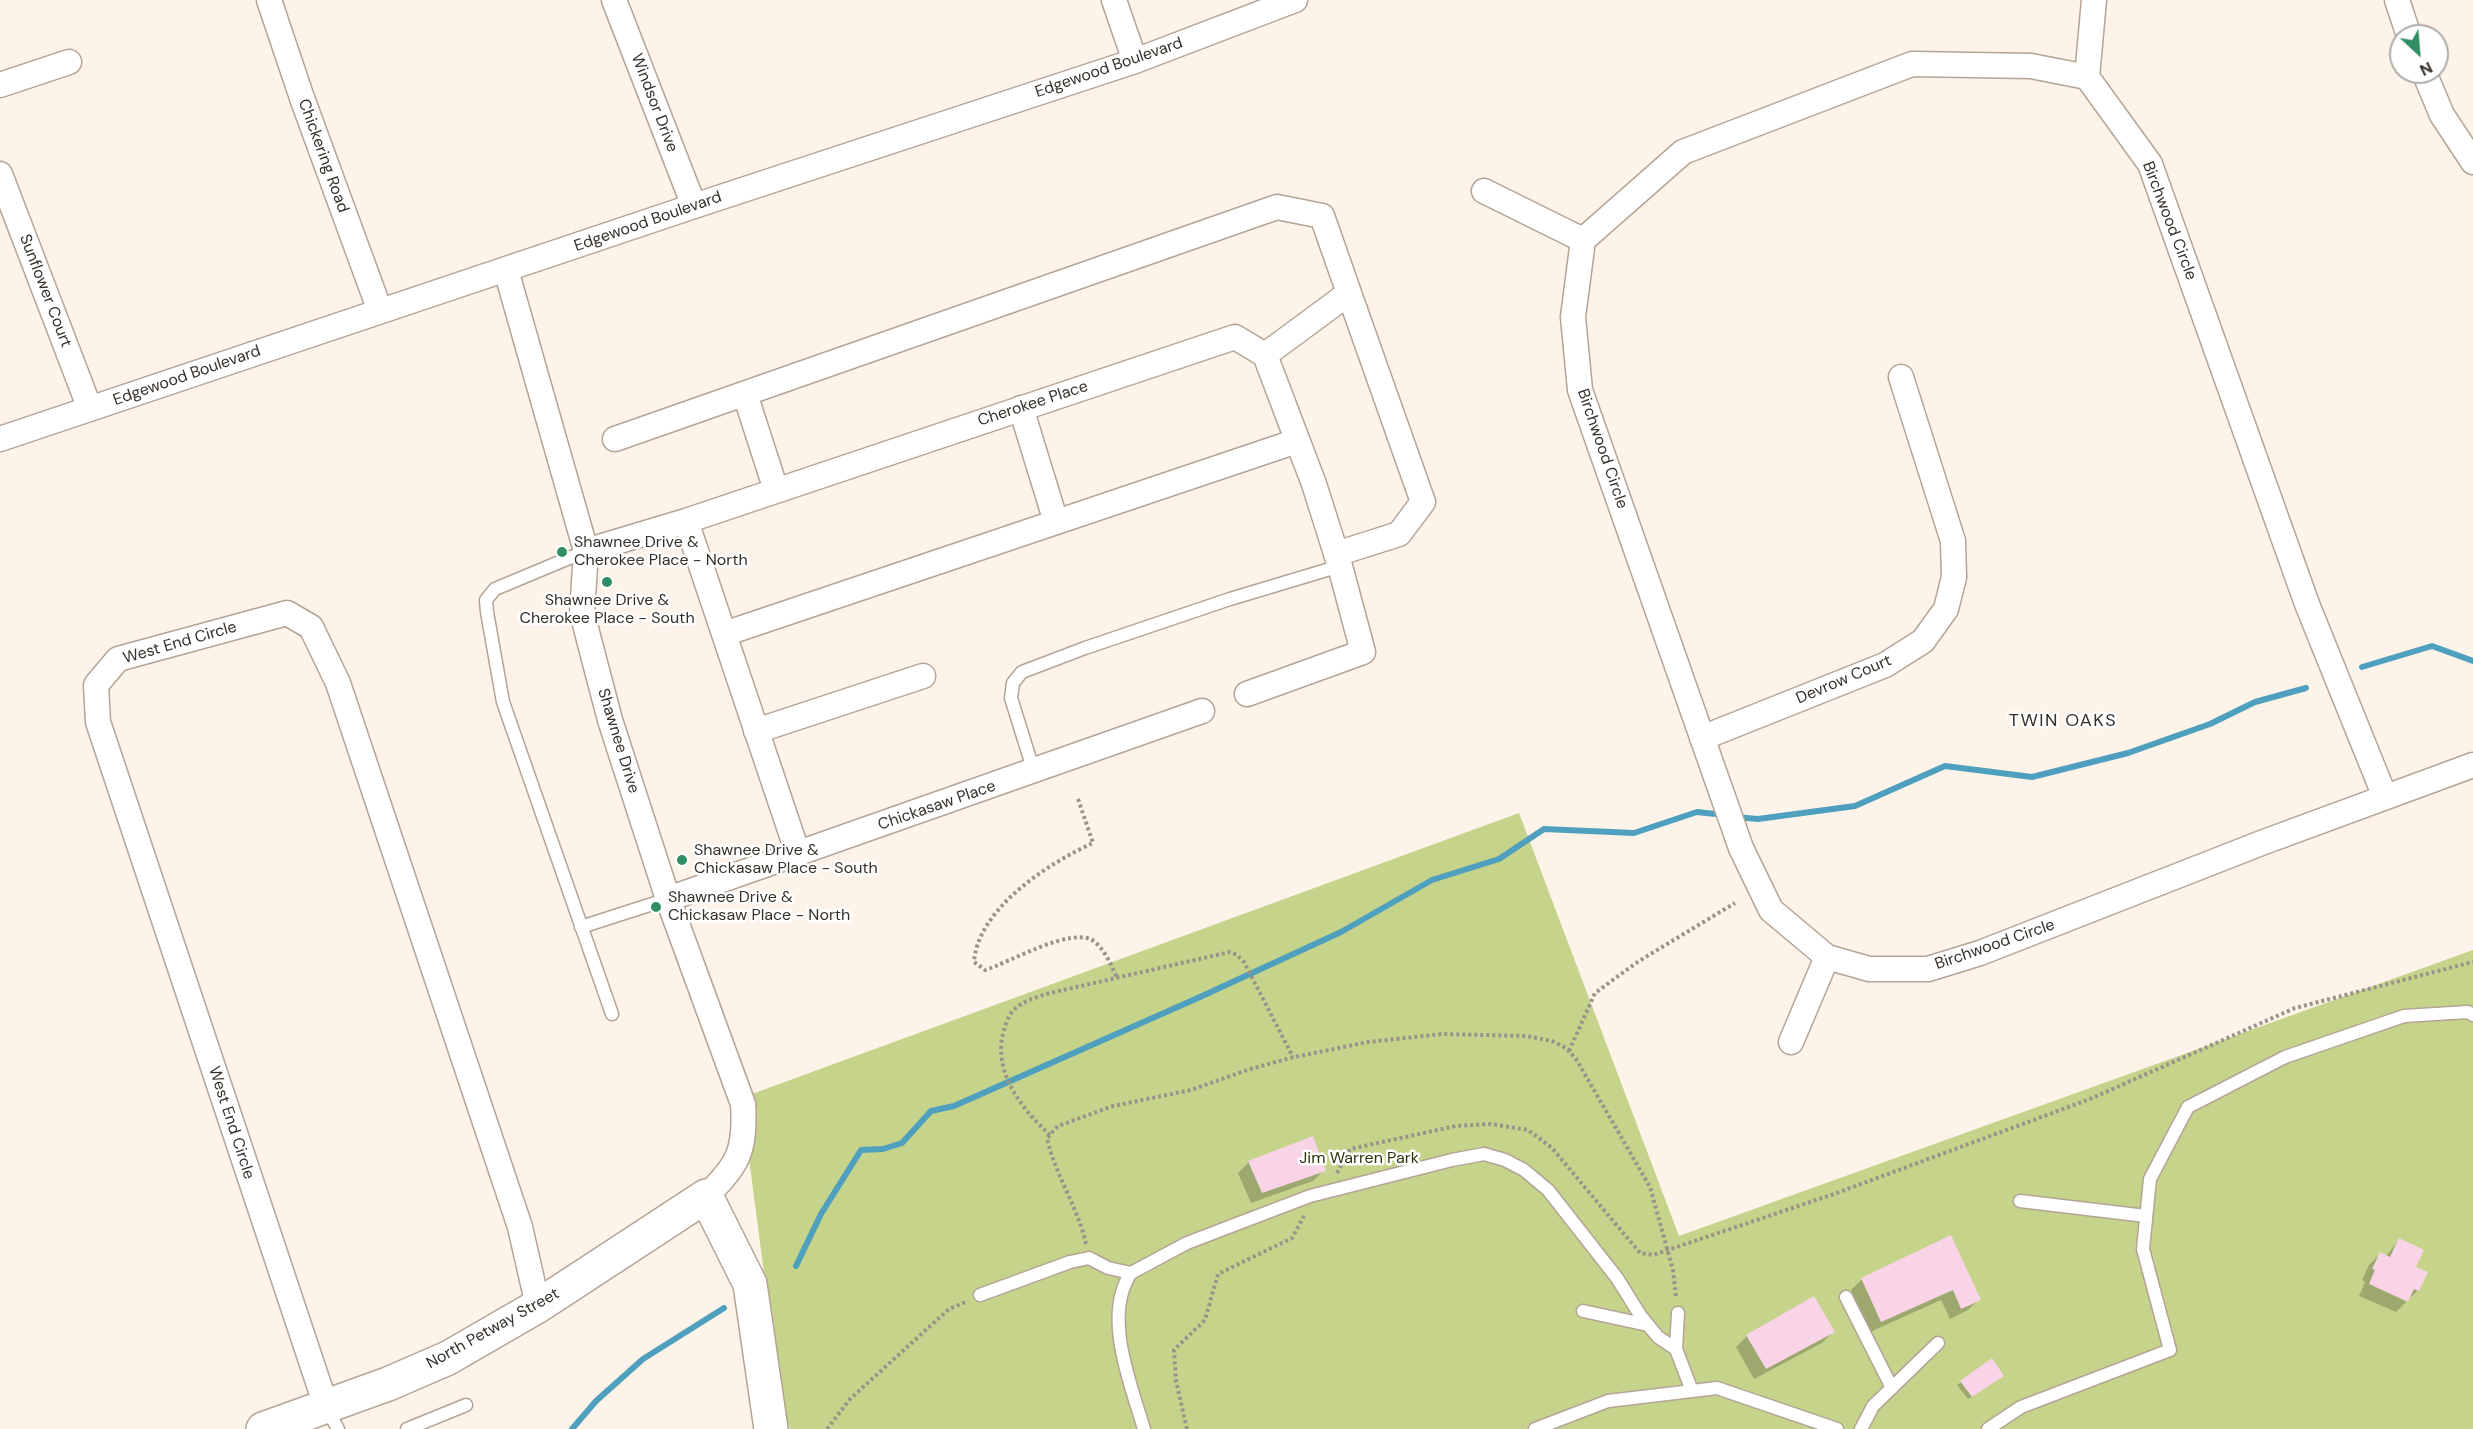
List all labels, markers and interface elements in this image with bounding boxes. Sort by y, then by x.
north arrow [2389,24,2449,84]
street label: Edgewood Boulevard [1033,34,1185,102]
street label: Windsor Drive [626,51,682,155]
text: N [2416,57,2436,81]
street label: Chickering Road [294,97,352,215]
street label: Birchwood Circle [2138,159,2200,283]
street label: Edgewood Boulevard [572,188,724,256]
street label: Sunflower Court [15,232,75,350]
street label: Edgewood Boulevard [111,342,263,410]
street label: Cherokee Place [976,377,1090,431]
street label: Birchwood Circle [1573,387,1631,511]
place label: Shawnee Drive & Cherokee Place - North [574,533,748,571]
marker: Shawnee Drive & Cherokee Place - North [555,545,569,559]
marker: Shawnee Drive & Cherokee Place - South [600,575,614,589]
place label: Shawnee Drive & Cherokee Place - South [519,591,695,629]
street label: West End Circle [121,618,239,668]
street label: Devrow Court [1793,651,1895,709]
street label: Shawnee Drive [593,686,643,796]
district label: TWIN OAKS [2009,710,2117,732]
street label: Chickasaw Place [876,777,998,835]
place label: Shawnee Drive & Chickasaw Place - South [694,841,878,879]
marker: Shawnee Drive & Chickasaw Place - South [675,853,689,867]
place label: Shawnee Drive & Chickasaw Place - North [668,888,850,926]
marker: Shawnee Drive & Chickasaw Place - North [649,900,663,914]
street label: Birchwood Circle [1933,916,2057,974]
street label: West End Circle [204,1064,258,1182]
park label: Jim Warren Park [1299,1149,1419,1169]
street label: North Petway Street [423,1284,563,1374]

